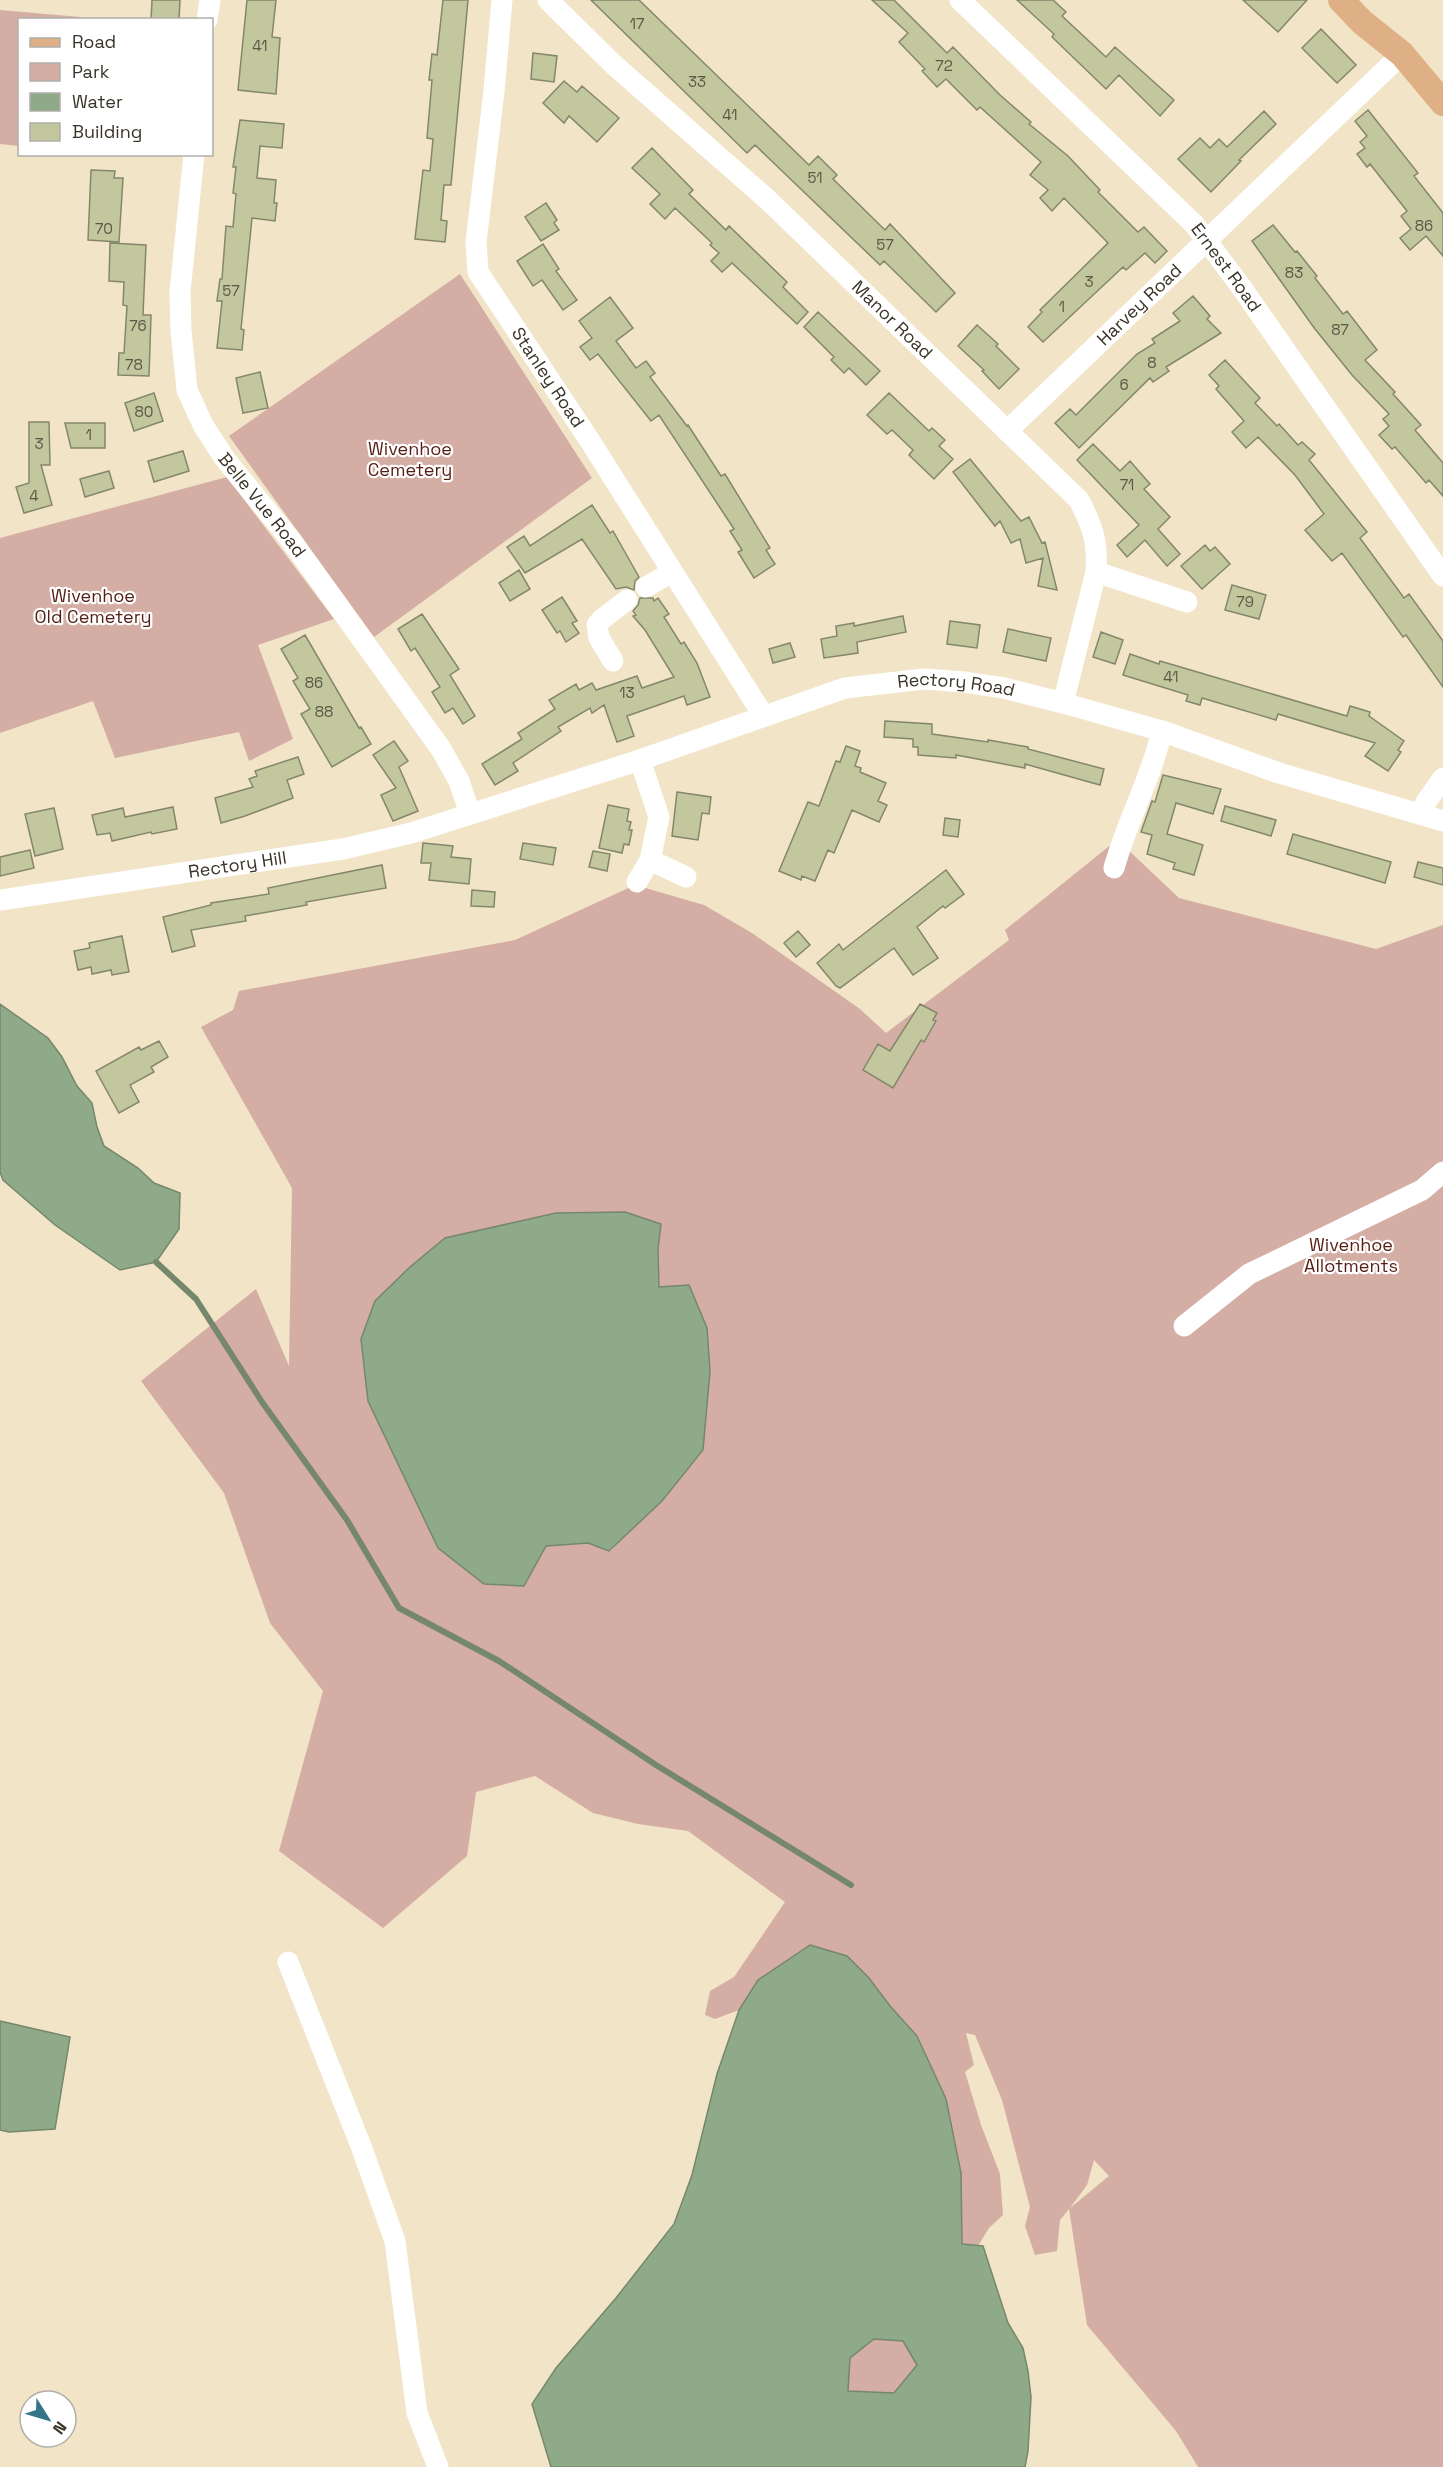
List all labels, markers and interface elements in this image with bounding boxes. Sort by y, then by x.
house number: 17 [630,14,644,33]
legend [18,18,213,156]
text: Road [72,30,116,53]
house number: 41 [252,36,268,55]
house number: 72 [935,56,953,75]
text: Park [72,60,110,83]
house number: 33 [688,72,706,91]
text: Water [72,90,123,113]
house number: 41 [722,105,738,124]
text: Building [72,120,142,143]
house number: 51 [807,168,823,187]
house number: 86 [1415,216,1433,235]
street label: Ernest Road [1186,218,1267,316]
house number: 70 [95,219,113,238]
house number: 57 [876,235,894,254]
street label: Harvey Road [1092,258,1186,350]
house number: 83 [1285,263,1303,282]
house number: 3 [1084,272,1094,291]
street label: Manor Road [847,275,938,364]
house number: 57 [222,281,240,300]
house number: 1 [1059,297,1065,316]
house number: 76 [129,316,147,335]
house number: 87 [1331,320,1349,339]
street label: Stanley Road [507,323,590,432]
house number: 8 [1147,353,1157,372]
house number: 78 [125,355,143,374]
house number: 6 [1119,375,1129,394]
house number: 80 [135,402,153,421]
house number: 1 [86,425,92,444]
house number: 3 [34,434,44,453]
park label: Wivenhoe Cemetery [368,437,452,481]
street label: Belle Vue Road [213,448,311,562]
house number: 71 [1120,475,1134,494]
house number: 4 [29,486,39,505]
park label: Wivenhoe Old Cemetery [34,584,152,628]
house number: 79 [1236,592,1254,611]
street label: Rectory Road [896,667,1017,701]
house number: 41 [1163,667,1179,686]
house number: 86 [305,673,323,692]
house number: 13 [619,683,635,702]
house number: 88 [315,702,333,721]
street label: Rectory Hill [187,846,288,883]
park label: Wivenhoe Allotments [1304,1233,1398,1277]
north arrow [18,2389,78,2449]
text: N [48,2417,71,2438]

